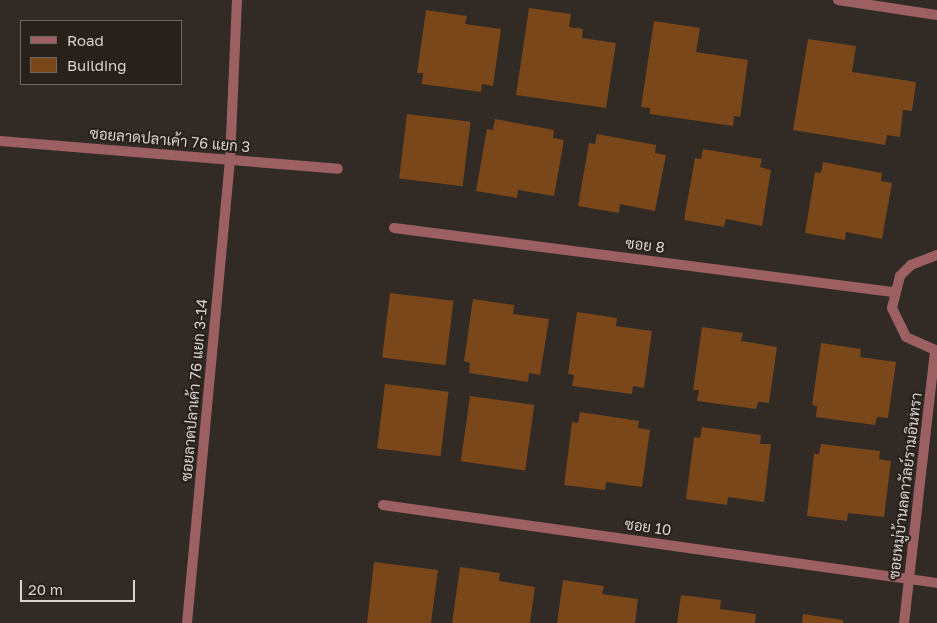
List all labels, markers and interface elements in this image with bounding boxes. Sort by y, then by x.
legend [20,20,182,85]
text: Road [67,31,104,49]
text: Building [67,56,127,74]
street label: ซอยลาดปลาเค้า 76 แยก 3 [89,124,251,156]
street label: ซอย 8 [624,234,666,256]
street label: ซอยลาดปลาเค้า 76 แยก 3-14 [177,298,211,482]
street label: ซอยหมู่บ้านลดาวัลย์รามอินทรา [885,392,925,580]
street label: ซอย 10 [624,515,672,539]
scale bar [22,570,138,602]
text: 20 m [28,580,63,598]

